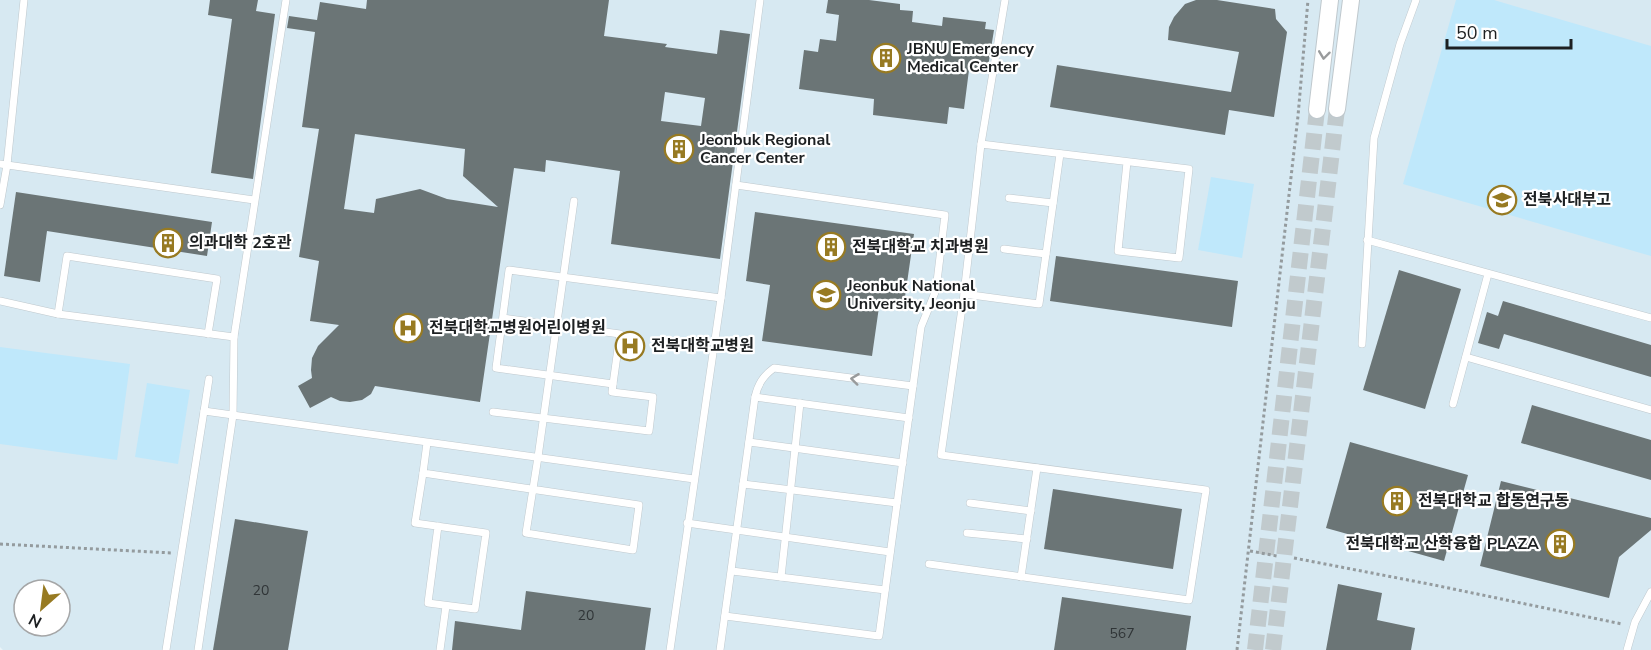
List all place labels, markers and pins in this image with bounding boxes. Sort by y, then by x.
place label: JBNU Emergency Medical Center [906,38,1035,78]
building icon: JBNU Emergency Medical Center [870,42,902,74]
place label: Jeonbuk Regional Cancer Center [699,129,830,169]
building icon: Jeonbuk Regional Cancer Center [663,133,695,165]
school or university icon: 전북사대부고 [1486,184,1518,216]
place label: 전북사대부고 [1523,189,1611,211]
building icon: 의과대학 2호관 [152,227,184,259]
building icon: 전북대학교 치과병원 [815,231,847,263]
place label: 의과대학 2호관 [189,232,292,254]
place label: 전북대학교 치과병원 [852,236,989,258]
place label: Jeonbuk National University, Jeonju [846,275,976,315]
school or university icon: Jeonbuk National University, Jeonju [810,279,842,311]
hospital icon: 전북대학교병원어린이병원 [392,312,424,344]
place label: 전북대학교병원어린이병원 [429,317,606,339]
hospital icon: 전북대학교병원 [614,330,646,362]
place label: 전북대학교병원 [651,335,754,357]
building icon: 전북대학교 합동연구동 [1381,485,1413,517]
place label: 전북대학교 합동연구동 [1418,490,1570,512]
building icon: 전북대학교 산학융합 PLAZA [1544,528,1576,560]
place label: 전북대학교 산학융합 PLAZA [1346,533,1539,555]

